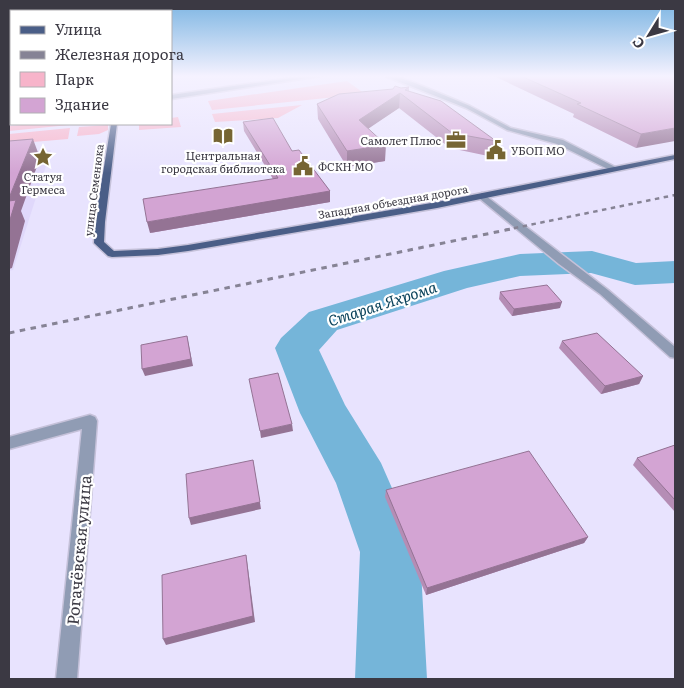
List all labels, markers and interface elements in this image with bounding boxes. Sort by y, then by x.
legend [10,10,172,125]
north arrow [624,10,674,60]
text: Улица [55,17,103,40]
text: С [627,33,649,53]
text: Железная дорога [55,42,185,65]
text: Парк [55,67,94,90]
text: Здание [55,92,109,115]
library icon: Центральная городская библиотека [212,125,234,147]
office icon: Самолет Плюс [445,129,467,151]
place label: Самолет Плюс [360,132,441,148]
public building icon: УБОП МО [485,139,507,161]
place label: УБОП МО [511,142,565,158]
street label: улица Семенюка [79,143,107,237]
place icon: Статуя Гермеса [32,146,54,168]
place label: Центральная городская библиотека [161,147,285,176]
public building icon: ФСКН МО [292,155,314,177]
place label: ФСКН МО [318,158,373,174]
place label: Статуя Гермеса [21,168,65,197]
street label: Западная объездная дорога [317,180,469,222]
water label: Старая Яхрома [325,274,440,331]
street label: Рогачёвская улица [59,474,97,626]

